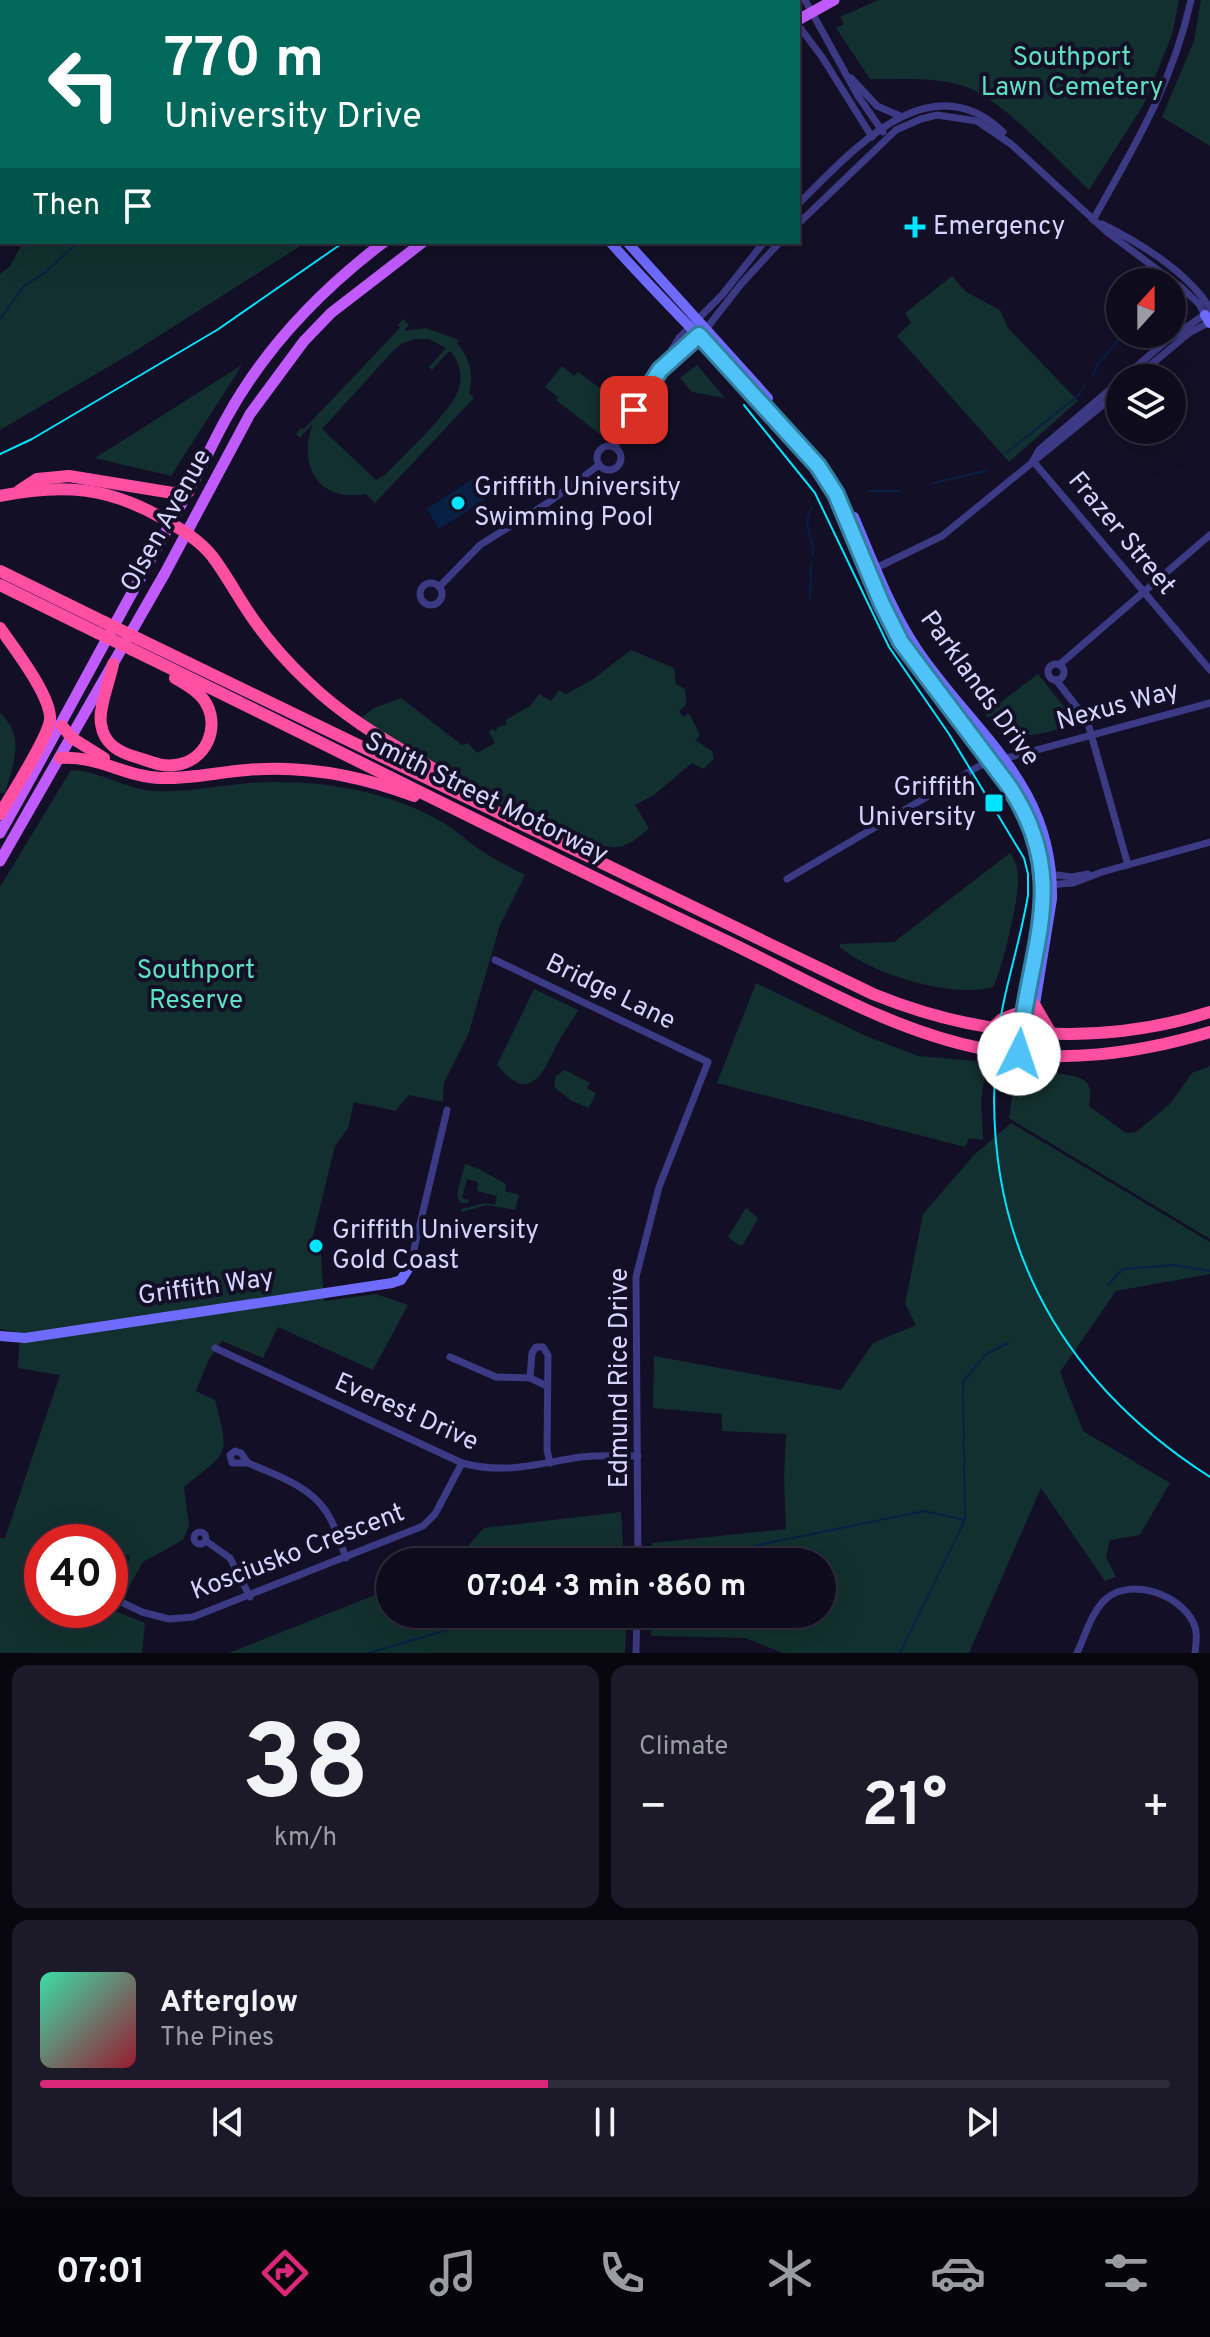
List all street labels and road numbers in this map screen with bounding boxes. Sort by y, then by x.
street label: Olsen Avenue [114,444,220,598]
street label: Frazer Street [1060,466,1182,602]
street label: Parklands Drive [912,605,1046,773]
street label: Nexus Way [1053,675,1183,739]
street label: Smith Street Motorway [359,726,613,872]
street label: Bridge Lane [540,947,680,1039]
street label: Griffith Way [136,1262,276,1314]
street label: Edmund Rice Drive [604,1268,637,1488]
street label: Everest Drive [329,1367,483,1459]
street label: Kosciusko Crescent [186,1497,410,1609]

